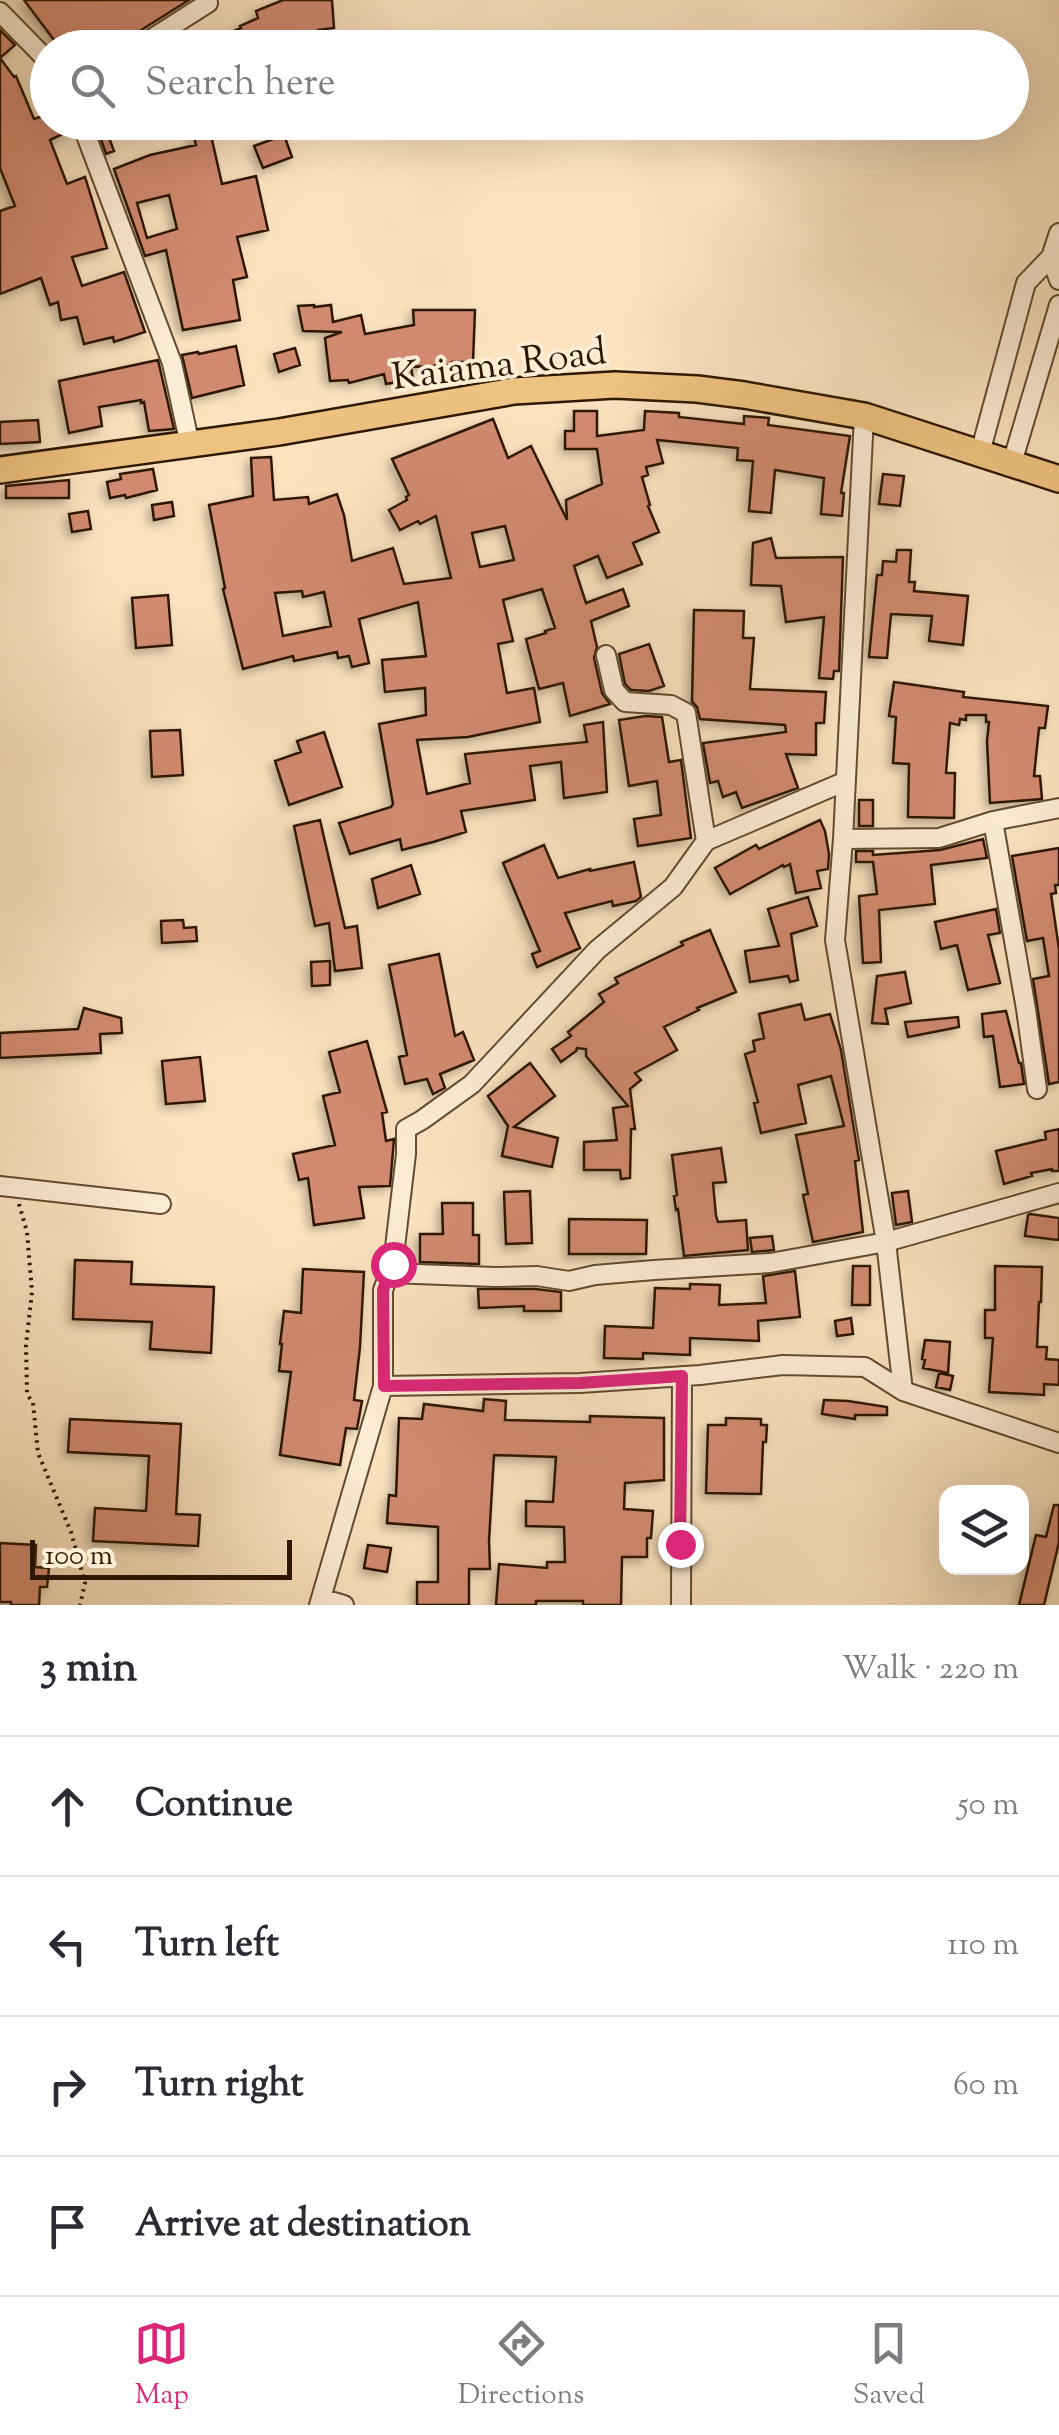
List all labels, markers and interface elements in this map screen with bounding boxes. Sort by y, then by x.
search box [30,30,1029,140]
icon: search [65,58,120,113]
text: Search here [145,58,336,112]
street label: Kaiama Road [389,327,610,407]
route start [371,1242,417,1288]
map controls [939,1485,1029,1575]
button: layers [939,1485,1029,1575]
route end [658,1522,704,1568]
scale bar [30,1535,292,1580]
text: 100 m [45,1537,113,1577]
text: 3 min [40,1640,137,1700]
text: Walk · 220 m [842,1647,1019,1693]
icon: ahead [40,1779,95,1834]
text: Continue [135,1779,293,1833]
text: 50 m [958,1783,1019,1829]
icon: left [40,1919,95,1974]
text: Turn left [135,1919,279,1973]
text: 110 m [947,1923,1019,1969]
icon: right [40,2059,95,2114]
text: Turn right [135,2059,303,2113]
text: 60 m [953,2063,1019,2109]
icon: arrive [40,2199,95,2254]
text: Arrive at destination [135,2199,471,2253]
tab: Map [134,2316,189,2416]
tab: Directions [458,2316,584,2416]
tab: Saved [853,2316,925,2416]

